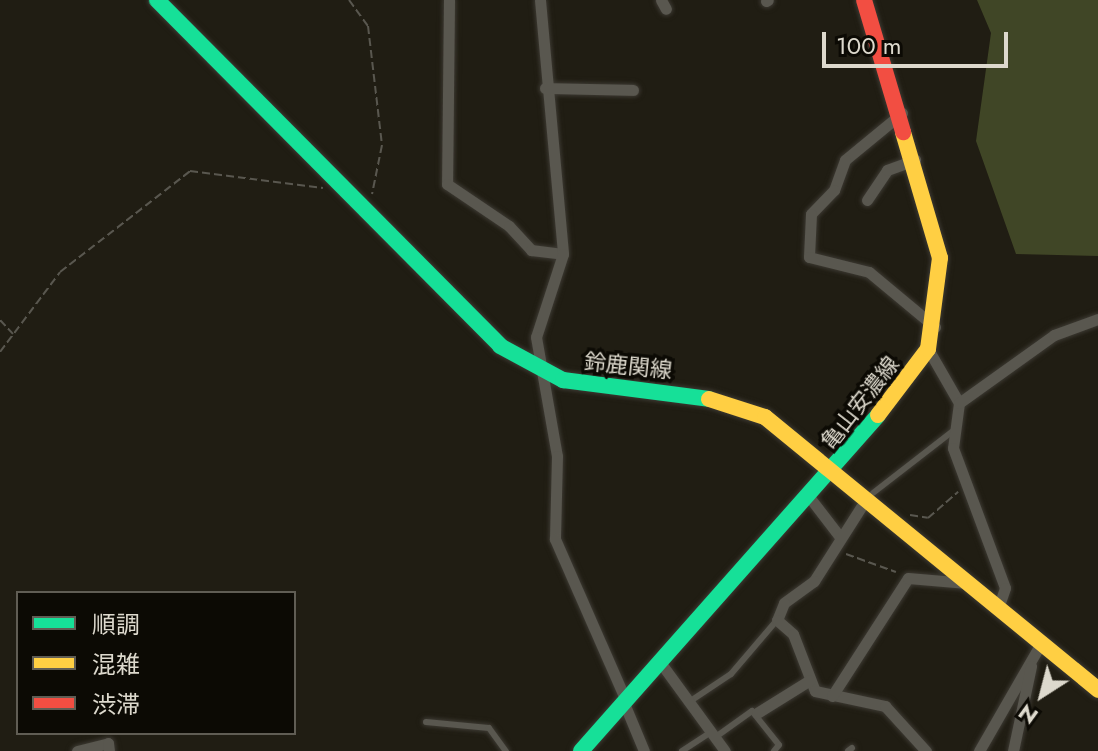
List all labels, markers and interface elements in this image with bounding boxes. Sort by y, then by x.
scale bar [826,16,1012,66]
text: 100 m [836,28,902,63]
street label: 鈴鹿関線 [583,348,673,384]
street label: 亀山安濃線 [816,352,904,454]
legend [16,591,296,735]
text: 順調 [92,607,140,642]
text: 混雑 [92,647,140,682]
north arrow [1002,655,1082,735]
text: 渋滞 [92,687,140,722]
text: N [1011,696,1044,732]

